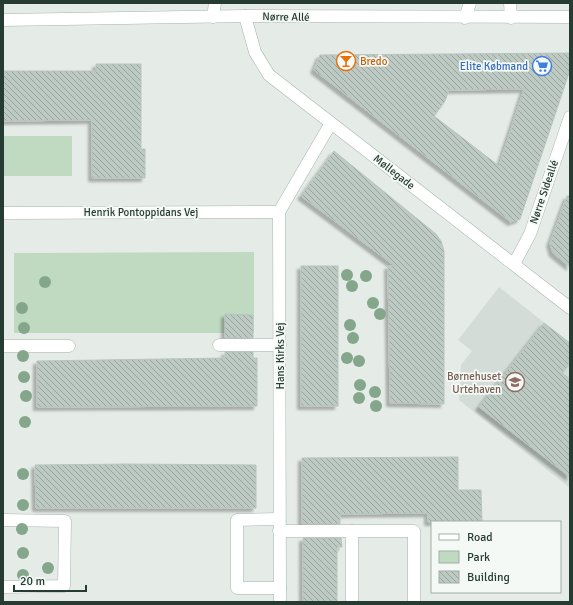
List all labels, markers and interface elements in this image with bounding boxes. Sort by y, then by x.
street label: Nørre Allé [262,10,310,24]
bar icon: Bredo [335,50,357,72]
place label: Bredo [360,55,388,68]
supermarket icon: Elite Købmand [531,55,553,77]
place label: Elite Købmand [460,60,528,73]
street label: Møllegade [371,152,417,192]
street label: Nørre Sideallé [527,158,561,226]
street label: Henrik Pontoppidans Vej [84,206,198,219]
street label: Hans Kirks Vej [274,323,287,389]
place label: Børnehuset Urtehaven [447,370,501,396]
school or university icon: Børnehuset Urtehaven [504,371,526,393]
legend [431,521,561,593]
text: Road [467,530,493,545]
text: Park [467,550,490,565]
scale bar [14,567,86,593]
text: Building [467,570,510,585]
text: 20 m [20,574,45,589]

